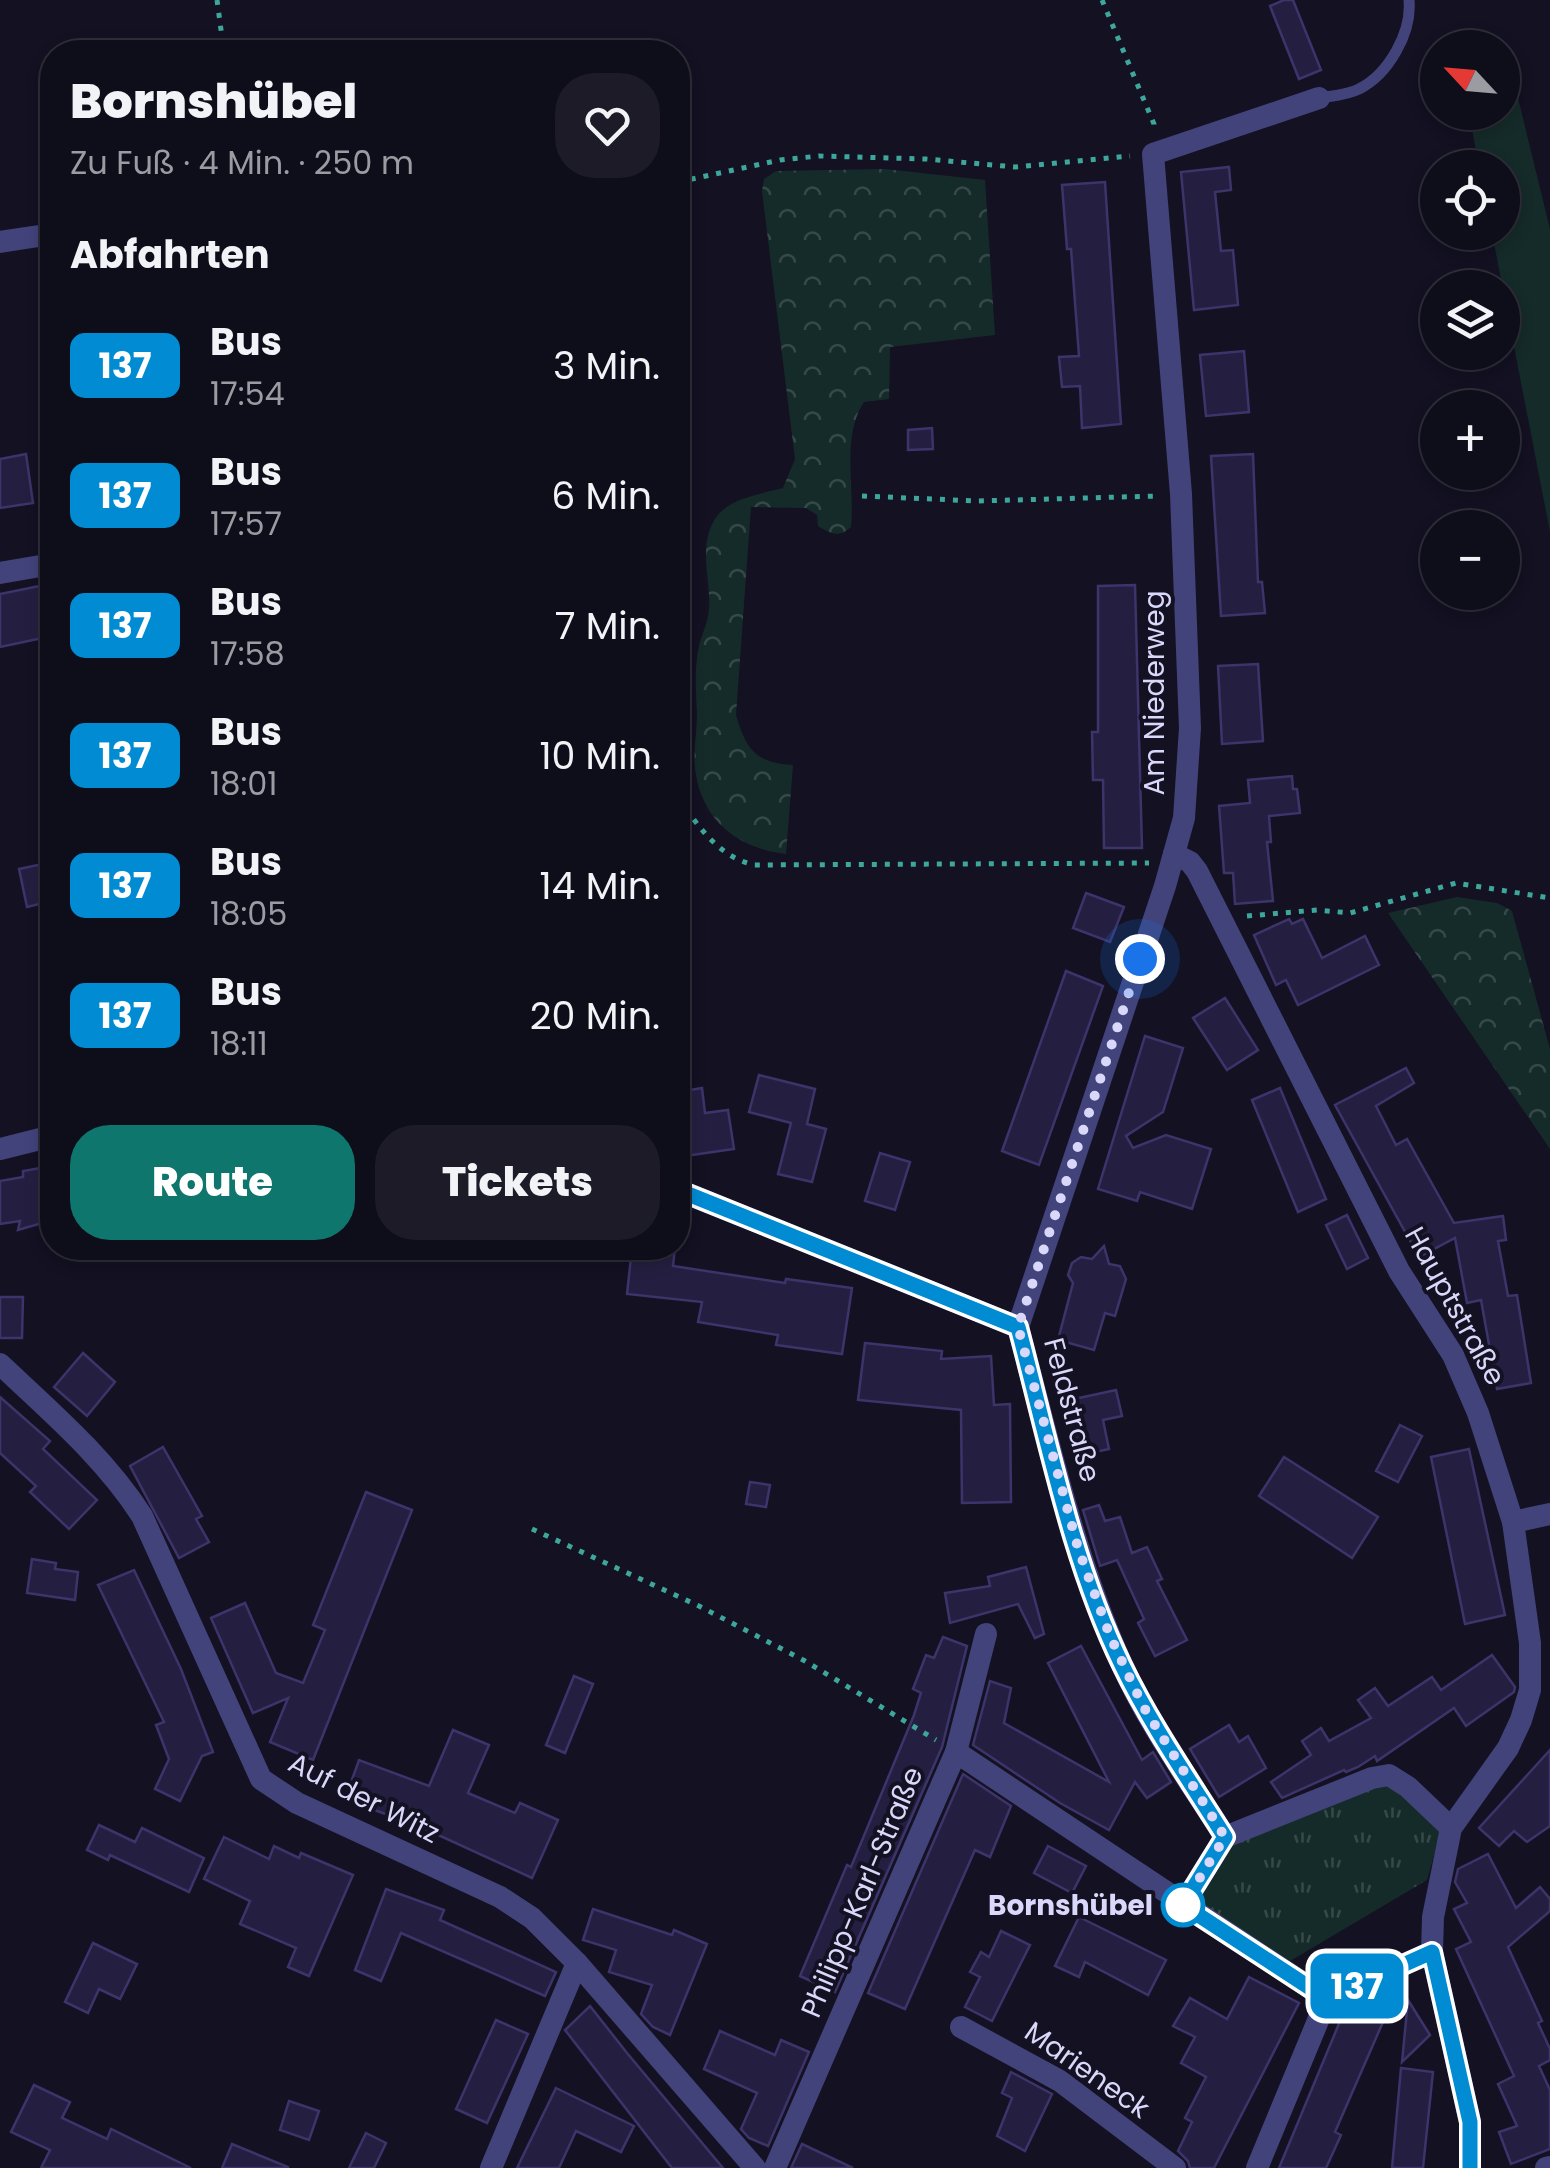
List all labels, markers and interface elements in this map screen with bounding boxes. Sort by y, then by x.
north arrow [1420,30,1520,130]
map controls [1420,30,1520,610]
text: Bornshübel [70,68,357,135]
button: heart [555,73,660,178]
text: Zu Fuß · 4 Min. · 250 m [70,140,414,185]
button: locate [1420,150,1520,250]
text: Abfahrten [70,228,270,281]
button: layers [1420,270,1520,370]
text: Bus [210,315,282,368]
text: 3 Min. [553,339,660,392]
text: 137 [98,341,152,390]
text: 17:54 [210,371,285,416]
button: + [1420,390,1520,490]
text: Bus [210,445,282,498]
text: 6 Min. [551,469,660,522]
text: 137 [98,471,152,520]
text: 17:57 [210,501,282,546]
button: − [1420,510,1520,610]
text: Bus [210,575,282,628]
street label: Am Niederweg [1135,590,1174,796]
text: 7 Min. [555,599,660,652]
text: 137 [98,601,152,650]
text: 17:58 [210,631,285,676]
text: Bus [210,705,282,758]
text: 10 Min. [539,729,660,782]
text: 137 [98,731,152,780]
text: 18:01 [210,761,278,806]
text: Bus [210,835,282,888]
text: 14 Min. [539,859,660,912]
text: 137 [98,861,152,910]
text: 18:05 [210,891,287,936]
your location [1115,934,1165,984]
text: Bus [210,965,282,1018]
text: 20 Min. [530,989,660,1042]
text: 137 [98,991,152,1040]
text: 18:11 [210,1021,268,1066]
button: Route [70,1125,355,1240]
button: Tickets [375,1125,660,1240]
street label: Hauptstraße [1395,1220,1515,1392]
street label: Feldstraße [1034,1334,1110,1486]
street label: Auf der Witz [282,1743,446,1853]
street label: Philipp-Karl-Straße [791,1761,933,2023]
marker: Bornshübel [1162,1884,1204,1926]
place label: Bornshübel [988,1886,1153,1925]
line badge: 137 [1300,1954,1414,2018]
text: 137 [1330,1962,1384,2011]
street label: Marieneck [1017,2013,1158,2128]

